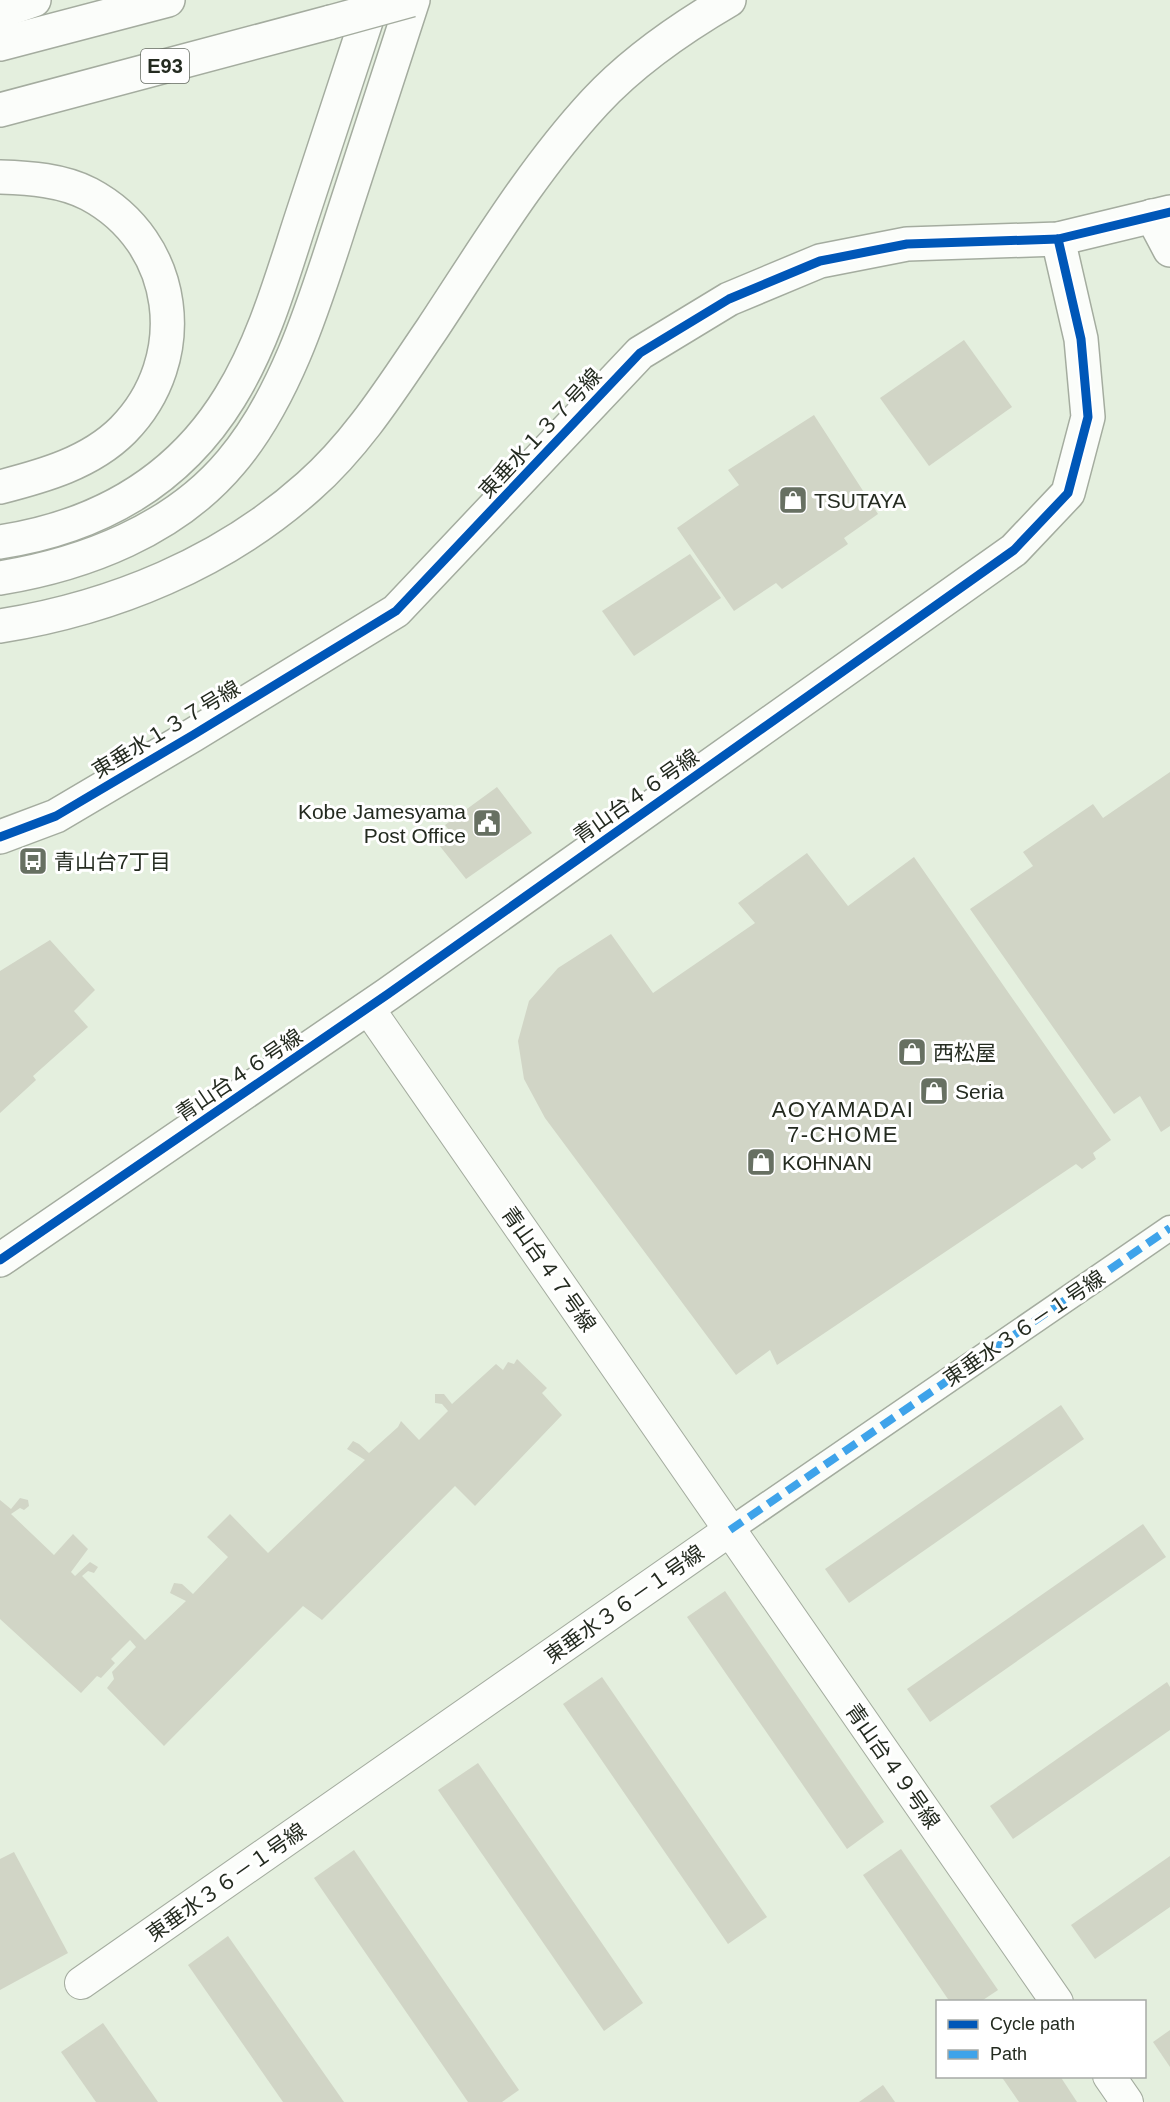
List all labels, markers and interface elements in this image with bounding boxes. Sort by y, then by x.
road number: E93 [141,49,189,83]
street label: 東垂水１３７号線 [474,364,606,502]
shop icon: TSUTAYA [777,484,809,516]
place label: TSUTAYA [814,489,906,512]
street label: 東垂水１３７号線 [88,676,244,782]
street label: 青山台４６号線 [569,744,703,848]
place label: Kobe Jamesyama Post Office [298,800,466,847]
public building icon: Kobe Jamesyama Post Office [471,807,503,839]
bus stop icon: 青山台7丁目 [17,845,49,877]
place label: 青山台7丁目 [54,850,171,873]
street label: 青山台４６号線 [172,1024,306,1126]
shop icon: 西松屋 [896,1036,928,1068]
place label: 西松屋 [933,1041,996,1064]
shop icon: Seria [918,1075,950,1107]
place label: Seria [955,1080,1004,1103]
district label: AOYAMADAI 7-CHOME [772,1097,914,1147]
shop icon: KOHNAN [745,1146,777,1178]
place label: KOHNAN [782,1151,872,1174]
street label: 青山台４７号線 [497,1202,601,1336]
street label: 東垂水３６－１号線 [939,1266,1109,1390]
street label: 東垂水３６－１号線 [540,1540,708,1668]
street label: 青山台４９号線 [841,1699,945,1833]
street label: 東垂水３６－１号線 [142,1818,310,1946]
legend [936,2000,1146,2078]
text: Cycle path [990,2014,1075,2034]
text: Path [990,2044,1027,2064]

